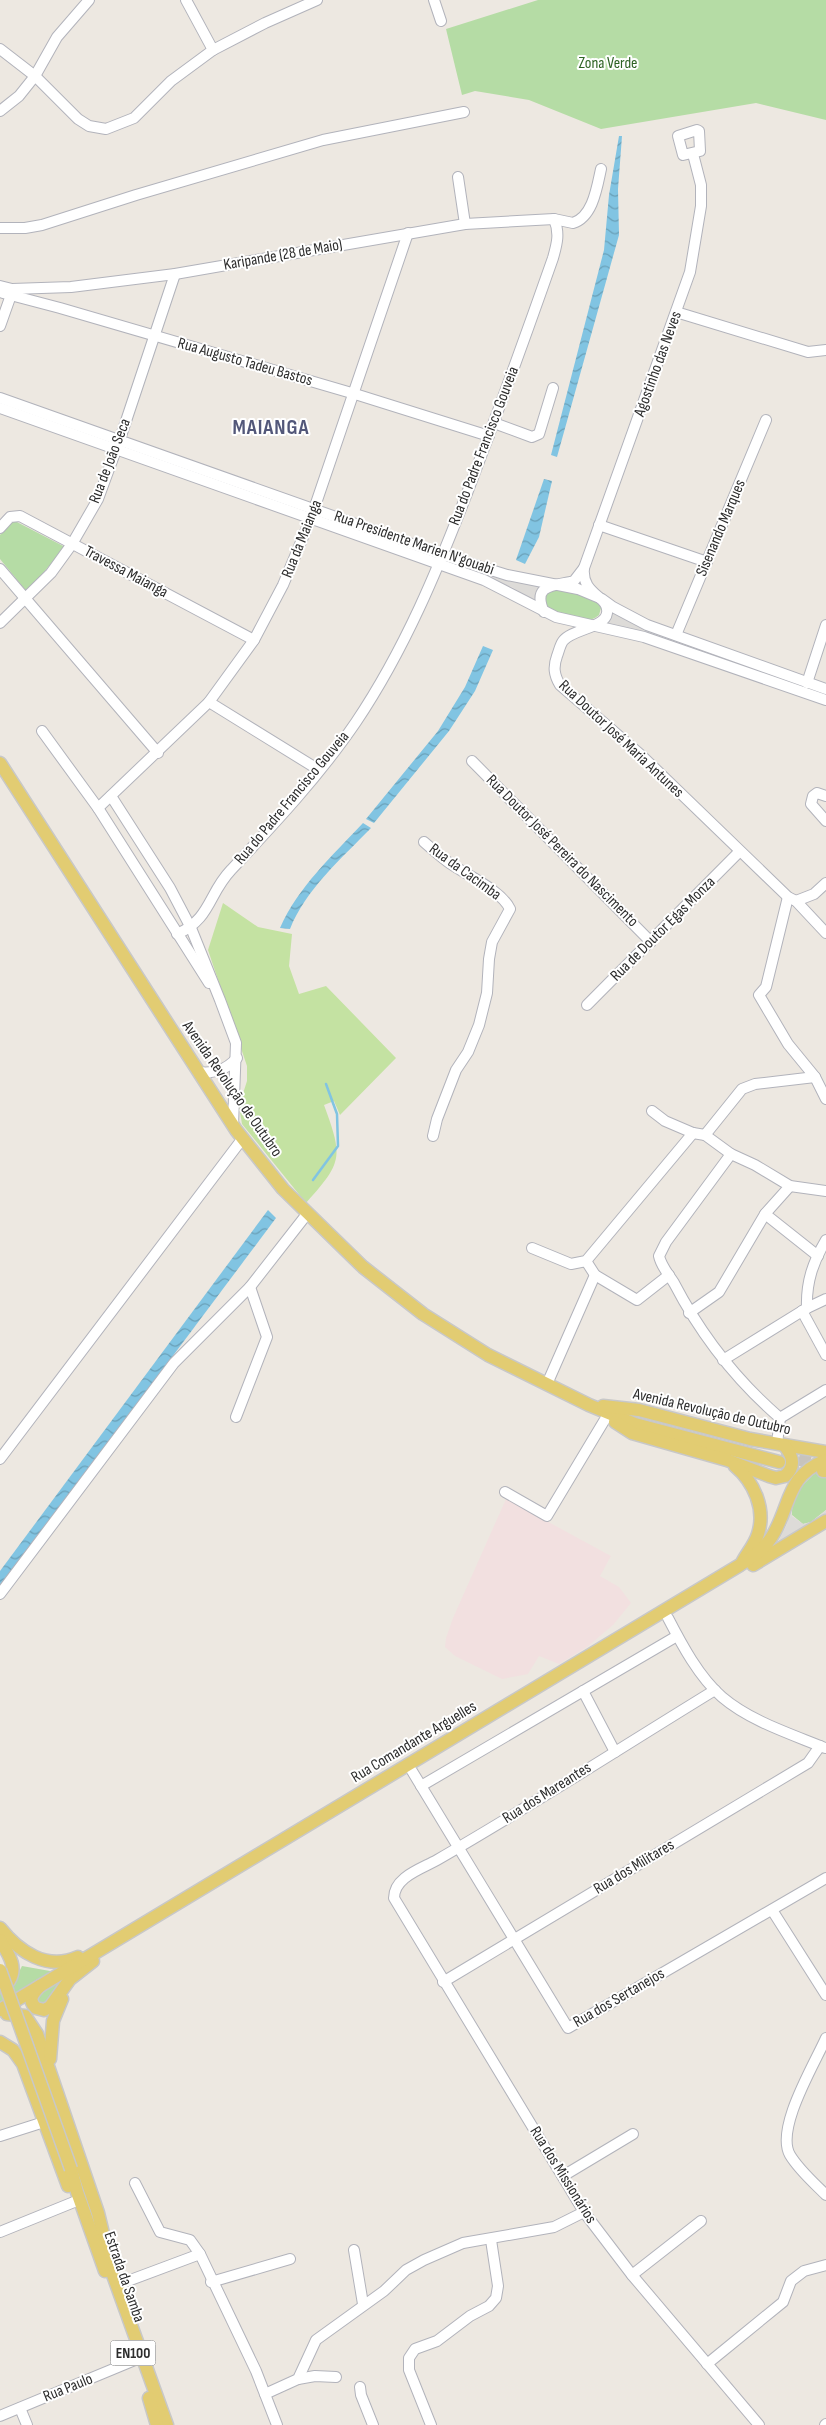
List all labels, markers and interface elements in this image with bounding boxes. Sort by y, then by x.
park label: Zona Verde [578,54,638,73]
street label: Karipande (28 de Maio) [222,235,344,275]
street label: Agostinho das Neves [630,309,686,420]
street label: Rua Augusto Tadeu Bastos [175,334,315,390]
street label: Rua do Padre Francisco Gouveia [445,364,523,528]
district label: MAIANGA [232,415,310,440]
street label: Rua de João Seca [85,416,135,506]
street label: Sisenando Marques [692,477,750,579]
street label: Rua da Maianga [278,497,326,581]
street label: Rua Presidente Marien N'gouabi [331,507,497,579]
street label: Travessa Maianga [81,542,171,602]
street label: Rua Doutor José Maria Antunes [555,676,688,802]
street label: Rua do Padre Francisco Gouveia [231,727,353,869]
street label: Rua Doutor José Pereira do Nascimento [482,771,642,931]
street label: Rua da Cacimba [425,840,505,904]
street label: Rua de Doutor Egas Monza [607,873,719,985]
street label: Avenida Revolução de Outubro [177,1017,286,1160]
street label: Avenida Revolução de Outubro [630,1384,793,1439]
street label: Rua Comandante Arguelles [348,1697,480,1787]
street label: Rua dos Mareantes [499,1758,595,1828]
street label: Rua dos Militares [590,1835,678,1898]
street label: Rua dos Sertanejos [570,1964,668,2032]
street label: Rua dos Missionários [526,2123,601,2227]
street label: Estrada da Samba [100,2229,148,2325]
road number: EN100 [110,2340,156,2366]
street label: Rua Paulo [40,2369,96,2407]

